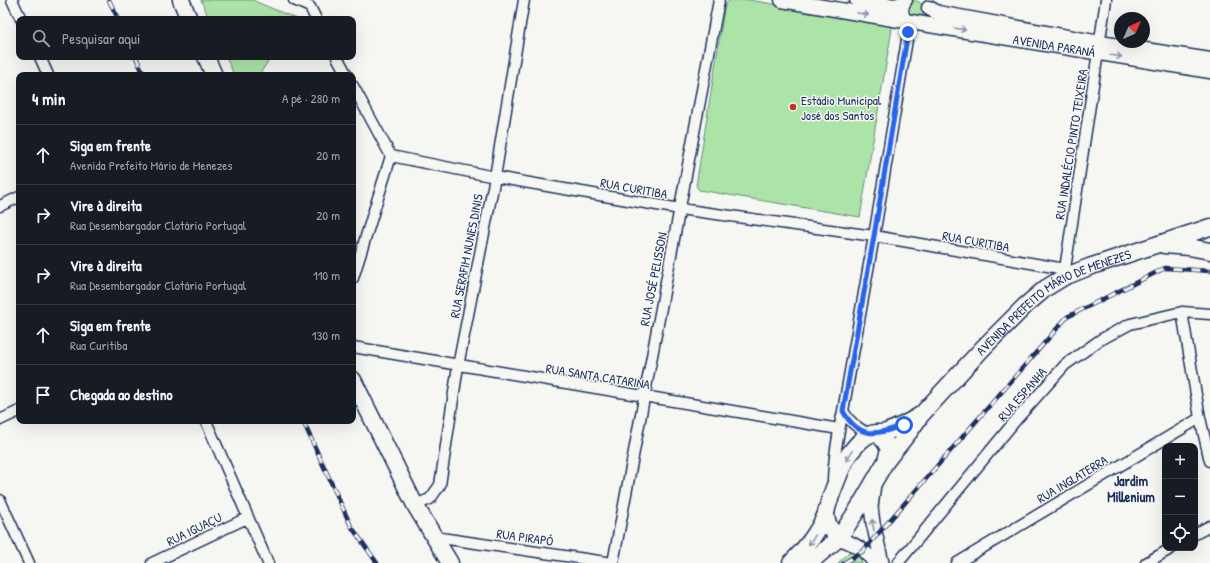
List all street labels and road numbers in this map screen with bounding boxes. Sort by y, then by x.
street label: AVENIDA PARANÁ [1012,30,1097,61]
street label: RUA INDALÉCIO PINTO TEIXEIRA [1050,67,1092,221]
street label: RUA CURITIBA [599,173,670,203]
street label: RUA SERAFIM NUNES DINIS [445,192,487,319]
street label: RUA CURITIBA [941,226,1012,256]
street label: RUA JOSÉ PELISSON [635,231,671,327]
street label: AVENIDA PREFEITO MÁRIO DE MENEZES [972,245,1133,359]
street label: RUA SANTA CATARINA [545,359,652,393]
street label: RUA ESPANHA [994,363,1051,425]
street label: RUA INGLATERRA [1033,450,1111,507]
street label: RUA IGUAÇU [163,508,225,550]
street label: RUA PIRAPÓ [495,524,555,550]

